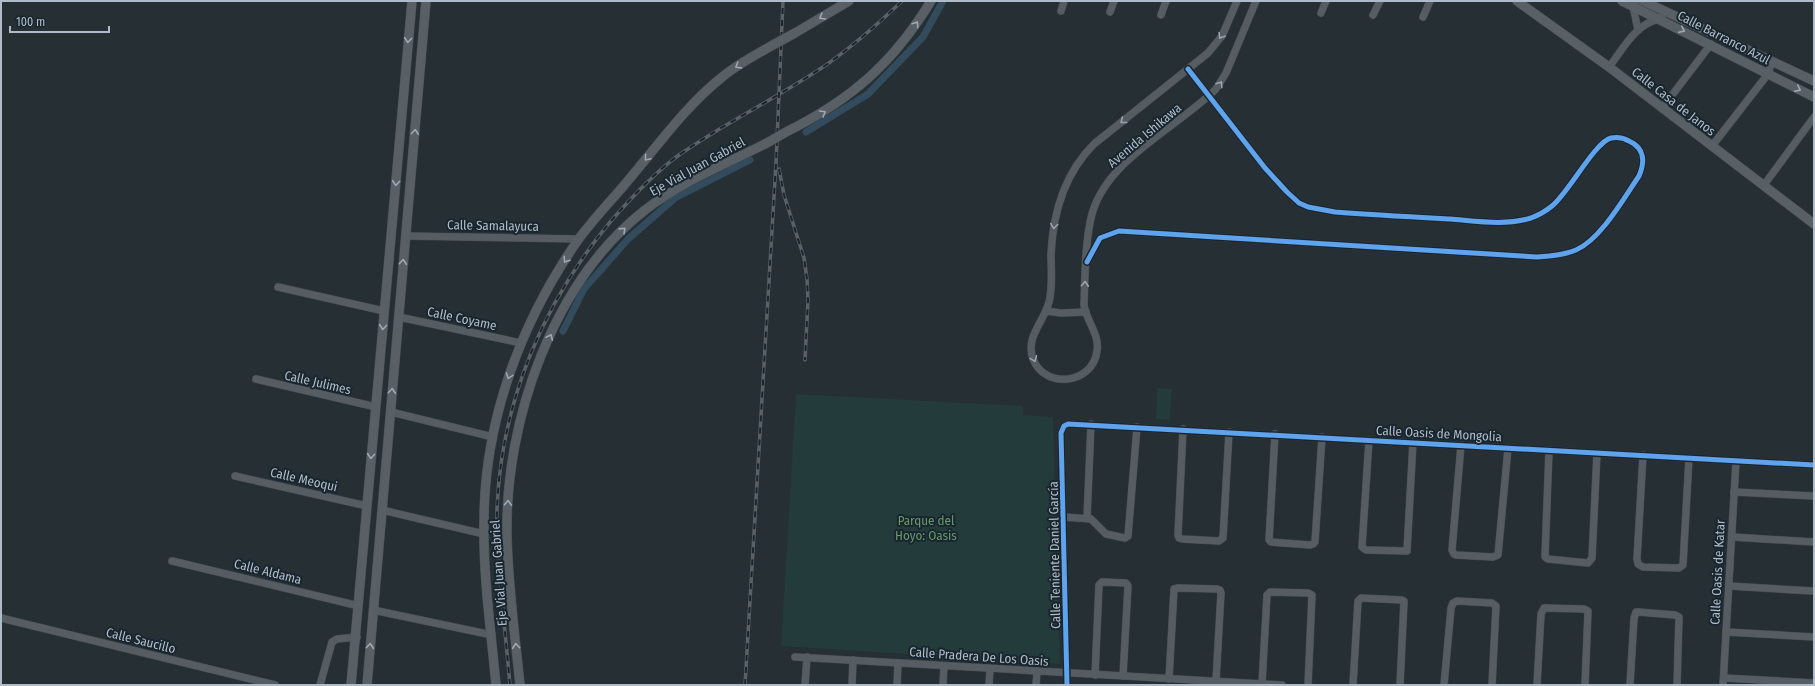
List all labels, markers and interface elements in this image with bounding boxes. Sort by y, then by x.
scale bar [10,8,109,34]
street label: Calle Barranco Azul [1675,8,1773,67]
one-way arrow [819,12,826,19]
text: 100 m [16,15,45,29]
one-way arrow [911,21,919,28]
one-way arrow [1678,25,1686,33]
one-way arrow [1219,32,1226,39]
one-way arrow [404,37,413,43]
one-way arrow [735,61,742,68]
street label: Calle Casa de Janos [1629,64,1719,139]
one-way arrow [1215,81,1222,88]
one-way arrow [1794,84,1801,92]
street label: Avenida Ishikawa [1104,100,1184,171]
one-way arrow [819,110,826,118]
one-way arrow [1121,116,1128,123]
one-way arrow [410,129,419,135]
street label: Eje Vial Juan Gabriel [647,134,748,199]
one-way arrow [644,154,651,161]
one-way arrow [391,180,400,186]
street label: Calle Samalayuca [447,217,539,234]
one-way arrow [1050,223,1059,229]
one-way arrow [618,227,626,235]
one-way arrow [563,256,570,263]
one-way arrow [399,259,408,265]
one-way arrow [1081,281,1090,287]
street label: Calle Coyame [426,304,498,333]
one-way arrow [378,324,387,330]
one-way arrow [545,333,553,341]
one-way arrow [1030,356,1038,363]
street label: Calle Julimes [283,368,353,398]
one-way arrow [505,373,514,380]
one-way arrow [388,388,397,394]
street label: Calle Oasis de Mongolia [1376,423,1502,444]
one-way arrow [367,453,376,459]
street label: Calle Meoqui [269,464,339,495]
street label: Calle Teniente Daniel García [1046,481,1063,629]
one-way arrow [504,500,513,506]
park label: Parque del Hoyo: Oasis [895,513,957,543]
street label: Eje Vial Juan Gabriel [487,519,510,627]
street label: Calle Oasis de Katar [1707,519,1728,625]
street label: Calle Aldama [233,556,303,587]
street label: Calle Saucillo [105,625,177,656]
one-way arrow [366,643,375,649]
one-way arrow [512,643,521,649]
street label: Calle Pradera De Los Oasis [909,644,1050,669]

